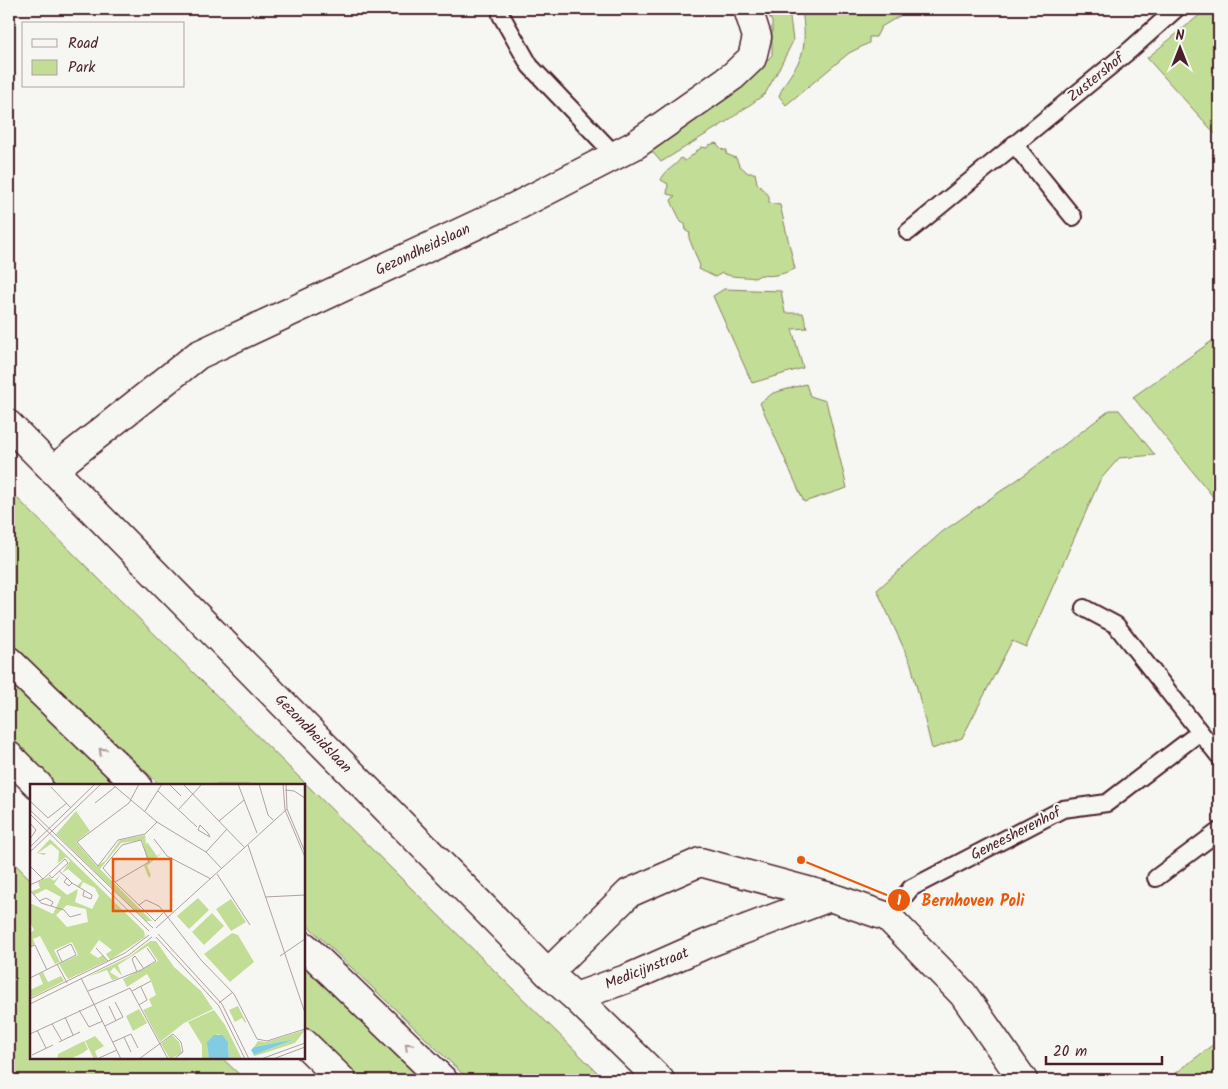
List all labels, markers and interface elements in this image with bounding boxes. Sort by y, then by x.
legend [22,22,185,88]
north arrow [1156,22,1206,72]
text: N [1176,25,1185,47]
text: Road [68,32,99,56]
street label: Zustershof [1062,47,1131,109]
text: Park [68,56,96,80]
street label: Gezondheidslaan [371,217,475,283]
street label: Gezondheidslaan [269,689,357,779]
one-way arrow [99,748,108,757]
inset map [30,784,305,1059]
street label: Geneesherenhof [967,800,1067,867]
callout: Bernhoven Poli [887,884,1035,915]
text: 1 [897,889,902,913]
text: Bernhoven Poli [922,889,1025,914]
street label: Medicijnstraat [601,941,693,997]
scale bar [1046,1034,1162,1066]
text: 20 m [1053,1040,1087,1064]
one-way arrow [405,1043,414,1052]

